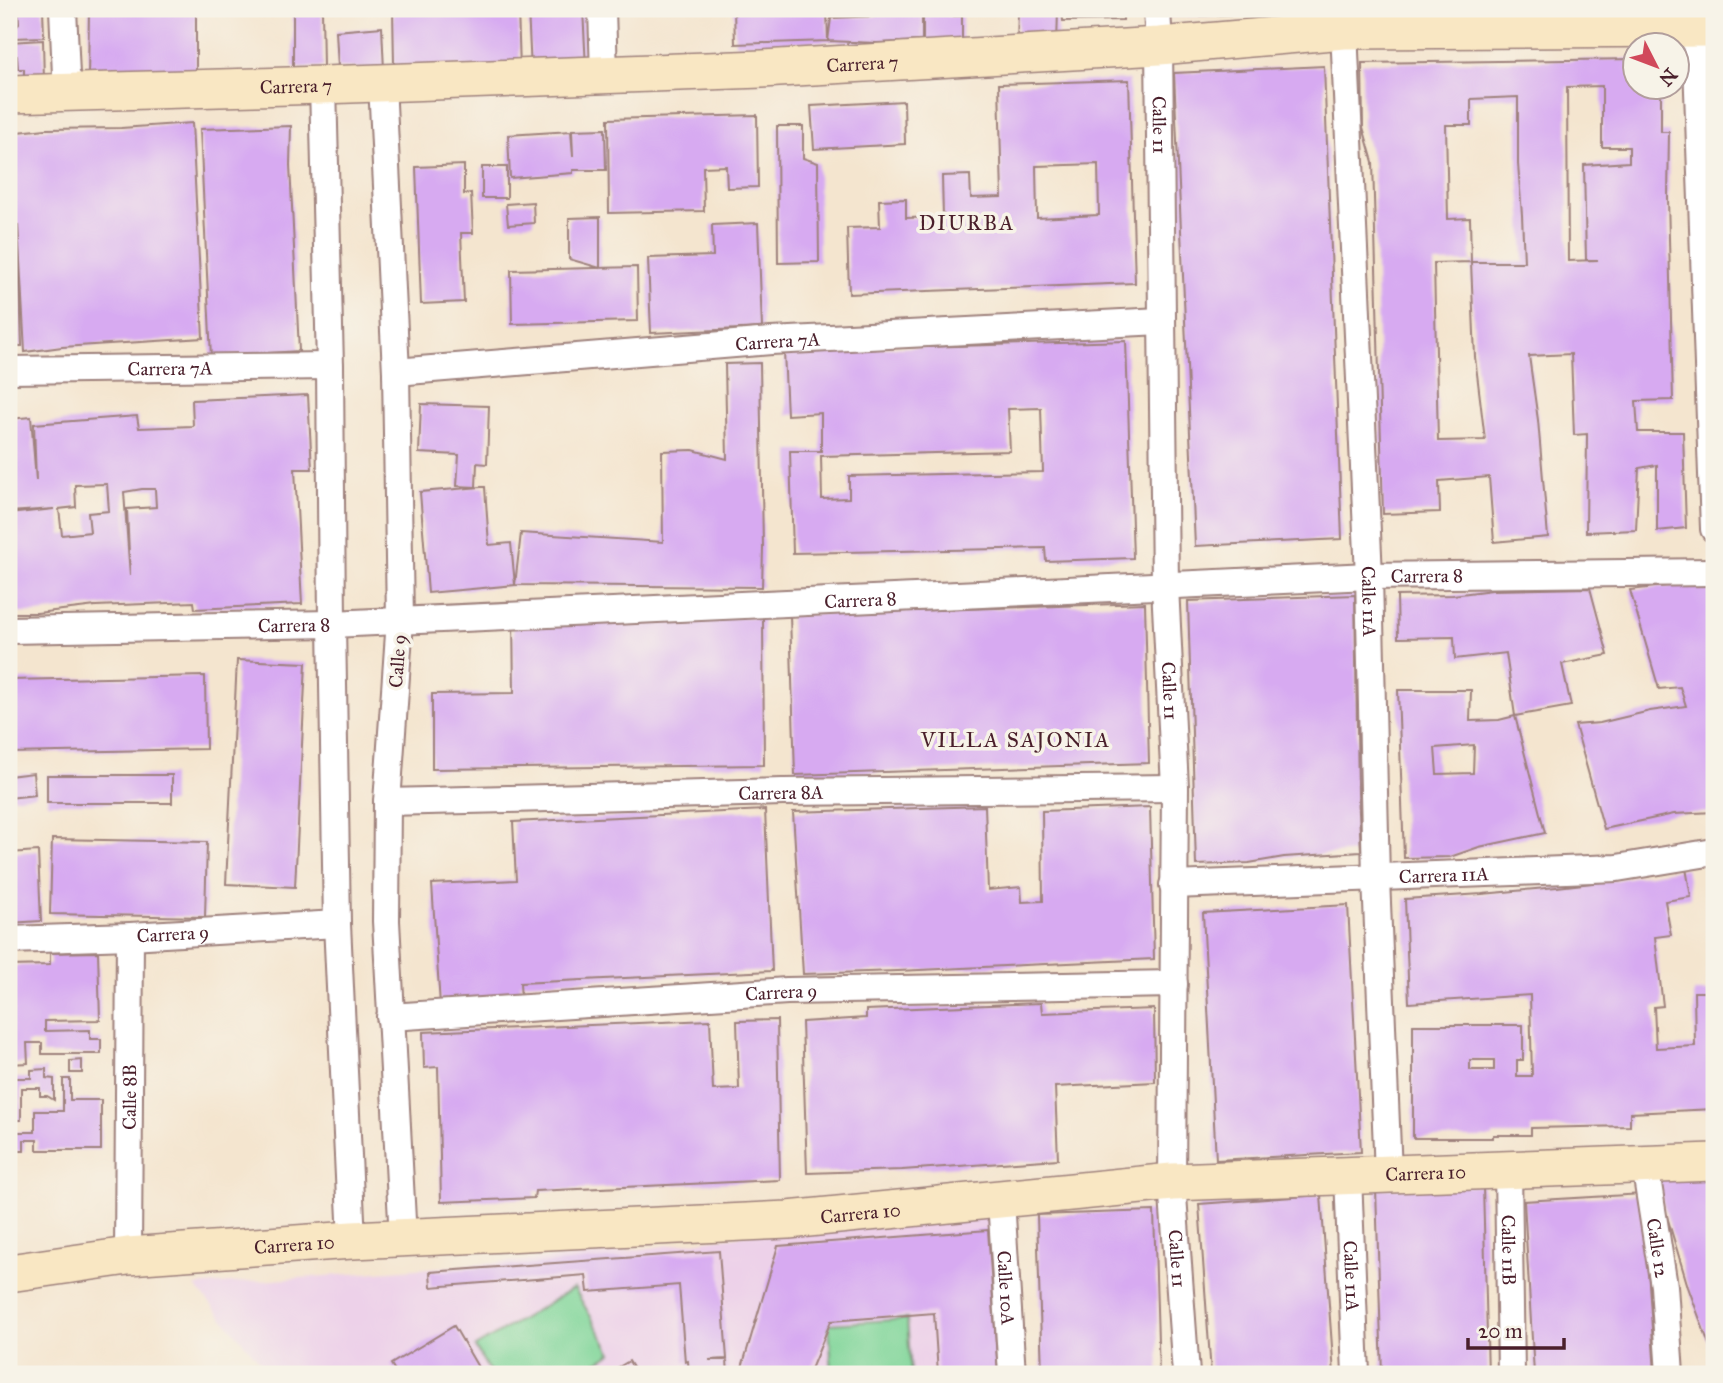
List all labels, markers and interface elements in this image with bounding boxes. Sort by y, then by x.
north arrow [1622,32,1692,102]
street label: Carrera 7 [826,50,899,77]
text: N [1654,63,1682,91]
street label: Carrera 7 [259,74,333,99]
street label: Calle 11 [1148,96,1171,154]
district label: DIURBA [919,210,1015,236]
street label: Carrera 7A [734,327,821,356]
street label: Carrera 7A [127,356,213,381]
street label: Carrera 8 [1391,564,1463,588]
street label: Calle 11A [1357,565,1381,637]
street label: Carrera 8 [824,587,897,613]
street label: Carrera 8 [258,613,330,637]
street label: Calle 9 [384,634,411,688]
street label: Calle 11 [1157,661,1183,720]
district label: VILLA SAJONIA [920,727,1111,753]
street label: Carrera 8A [738,781,824,805]
street label: Carrera 11A [1398,862,1489,888]
street label: Carrera 9 [136,920,210,948]
street label: Carrera 9 [744,979,818,1006]
street label: Calle 8B [118,1064,141,1130]
street label: Carrera 10 [1385,1160,1467,1186]
street label: Carrera 10 [819,1198,902,1229]
street label: Calle 11B [1497,1214,1521,1286]
street label: Calle 12 [1642,1217,1674,1280]
street label: Calle 11 [1163,1229,1191,1288]
street label: Carrera 10 [253,1230,336,1259]
street label: Calle 11A [1339,1240,1364,1312]
street label: Calle 10A [992,1250,1020,1326]
scale bar [1468,1306,1564,1350]
text: 20 m [1478,1318,1523,1344]

